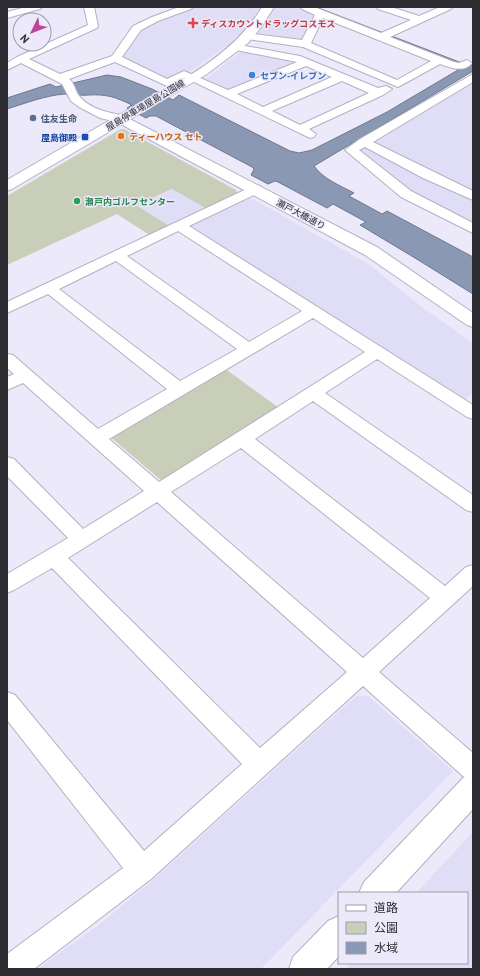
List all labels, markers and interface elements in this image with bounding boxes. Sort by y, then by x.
north arrow [12,12,52,52]
marker: ディスカウントドラッグコスモス [188,18,198,28]
place label: ディスカウントドラッグコスモス [201,18,335,29]
text: N [17,31,32,46]
marker: セブン-イレブン [247,70,257,80]
place label: セブン-イレブン [260,70,326,81]
street label: 屋島停車場屋島公園線 [104,77,187,133]
marker: 住友生命 [28,113,38,123]
place label: 住友生命 [40,113,77,124]
marker: ティーハウス セト [116,131,126,141]
place label: ティーハウス セト [129,131,203,142]
place label: 屋島御殿 [41,132,77,143]
marker: 屋島御殿 [80,132,90,142]
marker: 瀬戸内ゴルフセンター [72,196,82,206]
place label: 瀬戸内ゴルフセンター [85,196,175,207]
street label: 瀬戸大橋通り [275,196,327,232]
legend [338,892,468,964]
text: 道路 [374,900,398,915]
text: 公園 [374,920,398,935]
text: 水域 [374,940,398,955]

